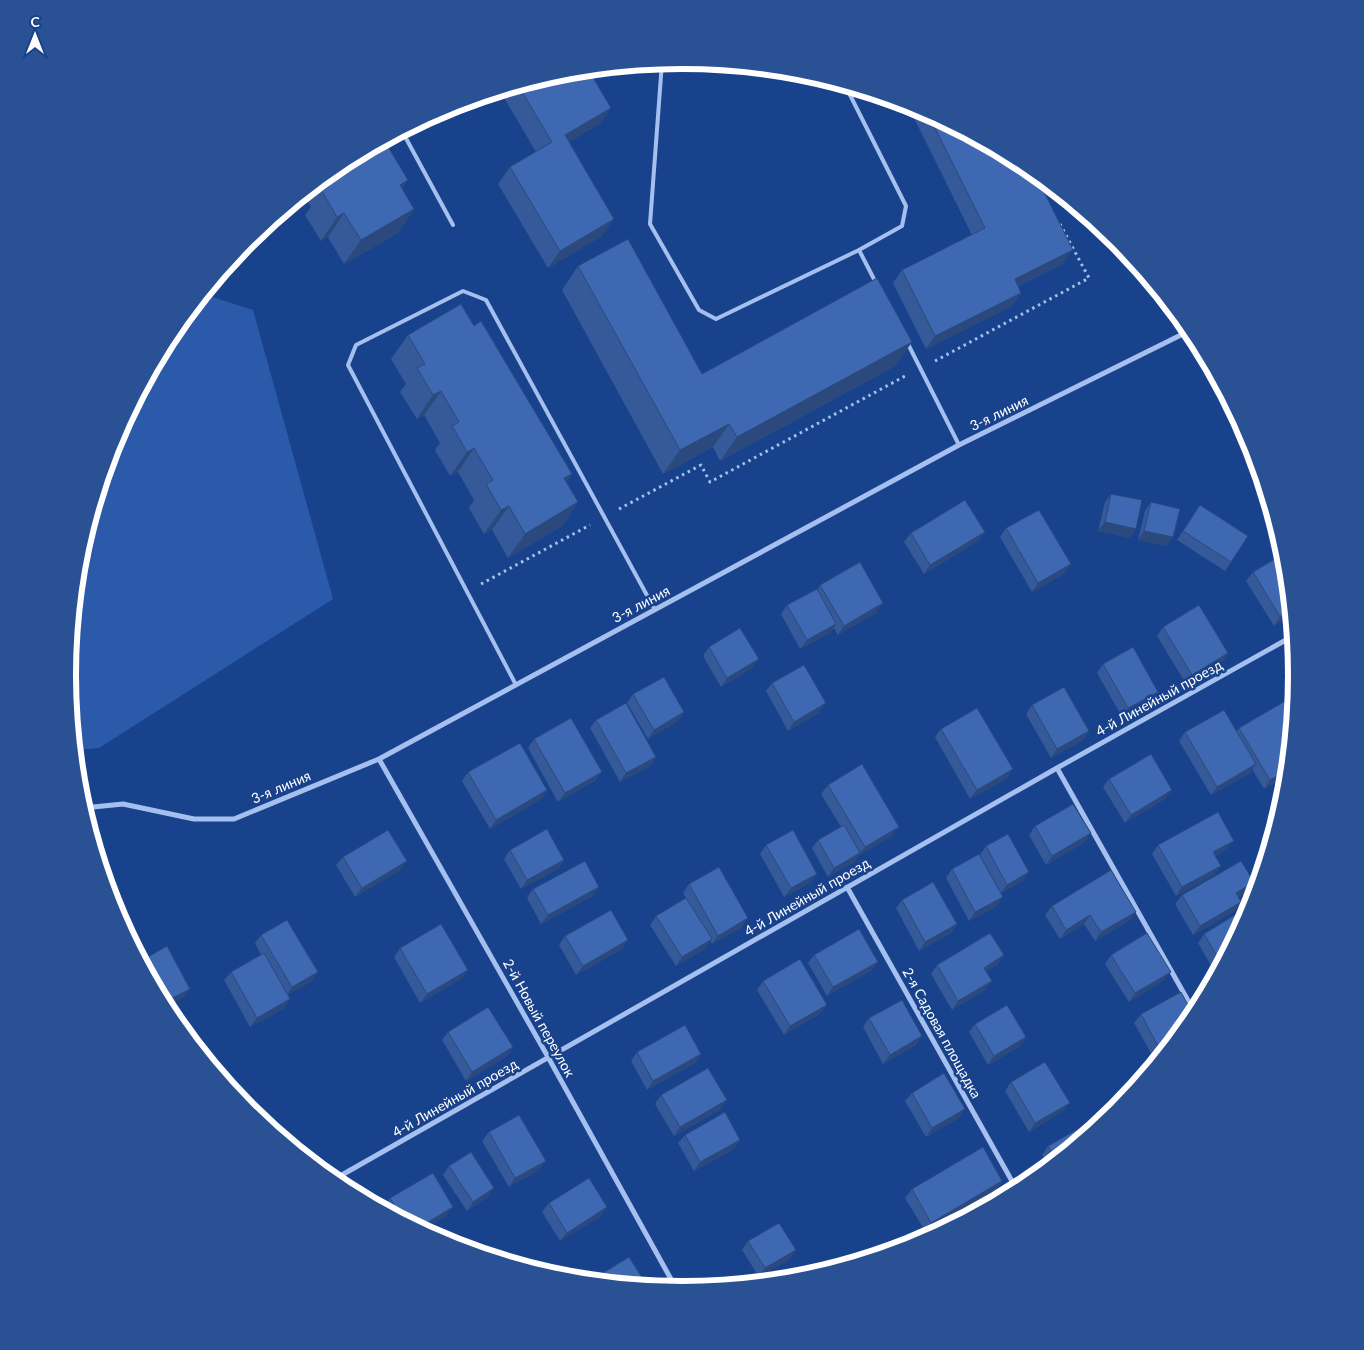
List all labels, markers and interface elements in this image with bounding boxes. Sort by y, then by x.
north arrow [10,10,60,60]
text: С [30,13,40,30]
street label: 3-я линия [967,391,1031,434]
street label: 3-я линия [609,581,673,626]
street label: 4-й Линейный проезд [1093,656,1225,739]
street label: 3-я линия [249,766,313,807]
street label: 4-й Линейный проезд [741,854,873,939]
street label: 2-й Новый переулок [500,956,579,1080]
street label: 2-я Cадовая площадка [899,964,986,1101]
street label: 4-й Линейный проезд [389,1055,521,1140]

